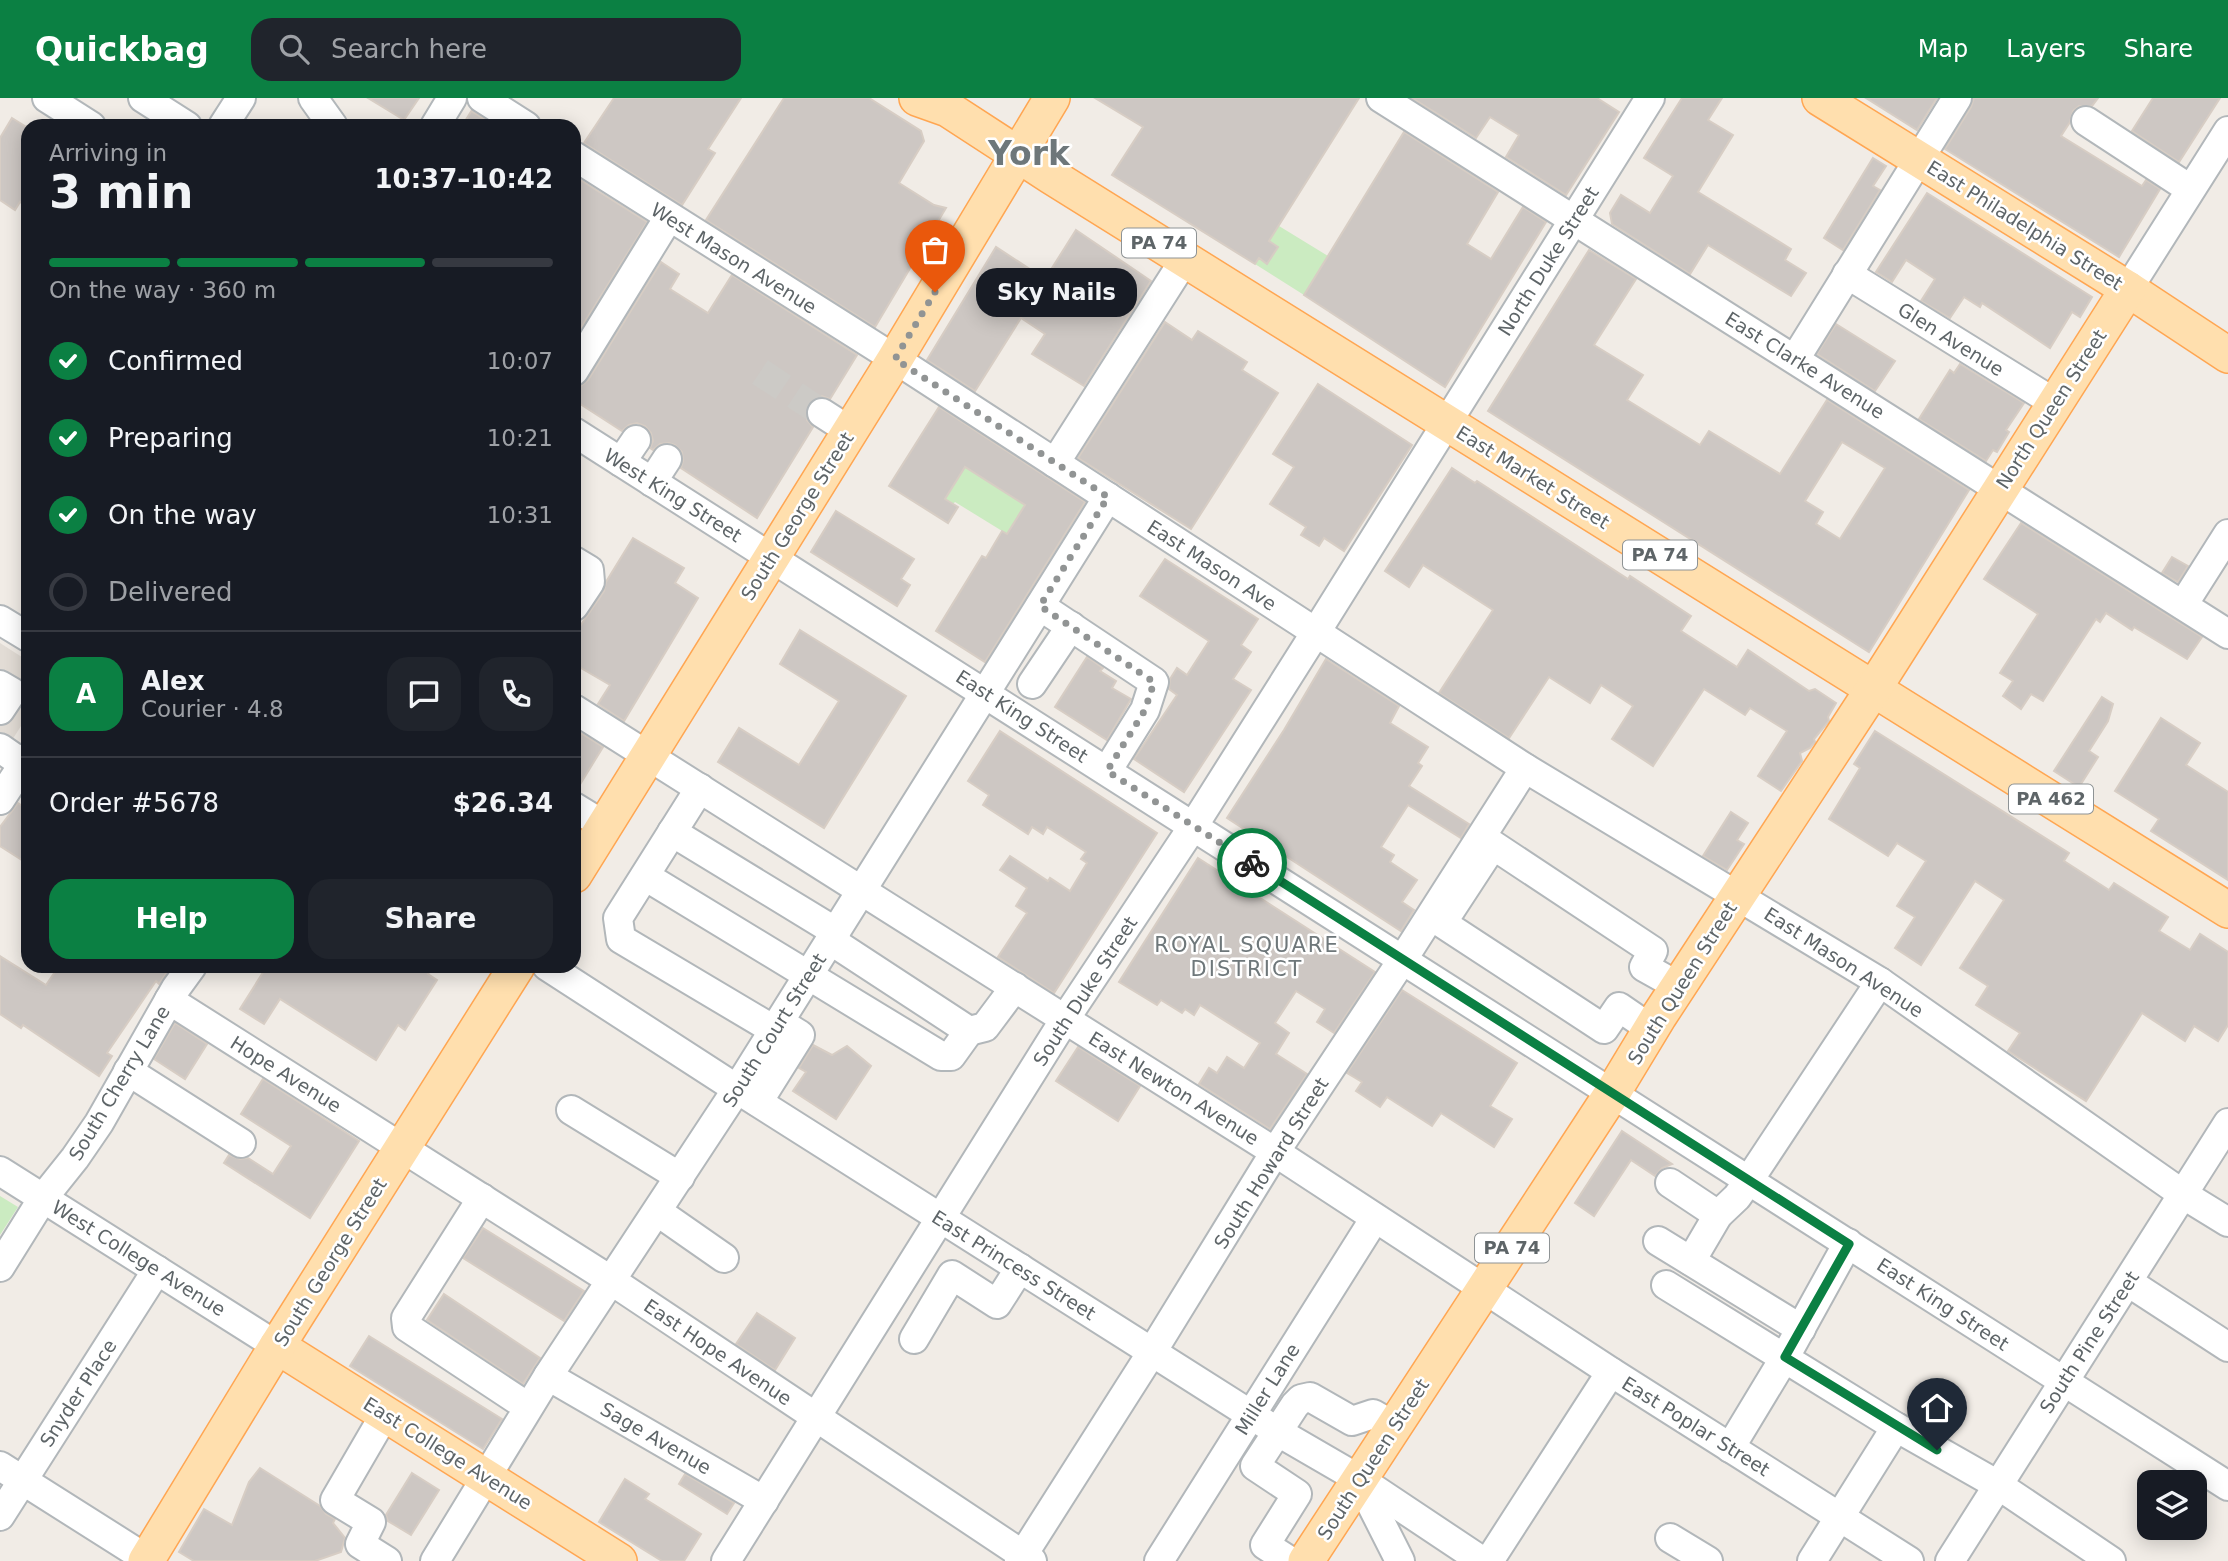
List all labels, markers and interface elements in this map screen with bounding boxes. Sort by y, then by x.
search box [251,18,741,81]
text: Quickbag [35,30,209,69]
icon: search [275,30,313,68]
text: Search here [331,34,487,64]
text: Map [1918,35,1968,63]
text: Layers [2006,35,2086,63]
text: Share [2124,35,2193,63]
district label: York [987,134,1071,173]
text: Arriving in [49,140,167,166]
street label: East Philadelphia Street [1923,156,2127,294]
text: 10:37–10:42 [374,164,553,194]
text: 3 min [49,165,193,219]
street label: North Duke Street [1493,182,1603,340]
street label: West Mason Avenue [647,198,821,318]
pin [905,220,965,292]
road number: PA 74 [1122,228,1196,258]
icon: bag [916,231,954,269]
callout: Sky Nails [977,268,1138,316]
text: On the way · 360 m [49,277,276,303]
text: Sky Nails [997,279,1116,305]
street label: Glen Avenue [1894,298,2008,380]
street label: East Clarke Avenue [1721,307,1889,423]
street label: North Queen Street [1991,325,2111,493]
icon: check [49,342,87,380]
text: Confirmed [108,346,243,376]
text: 10:07 [487,348,553,374]
icon: check [49,419,87,457]
street label: East Market Street [1452,421,1614,533]
text: Preparing [108,423,233,453]
text: 10:21 [487,425,553,451]
street label: South George Street [736,428,858,604]
street label: West King Street [600,444,746,546]
icon: check [49,496,87,534]
text: On the way [108,500,257,530]
text: 10:31 [487,502,553,528]
street label: East Mason Ave [1143,515,1281,615]
road number: PA 74 [1623,541,1697,570]
text: Delivered [108,577,232,607]
button: chat [387,657,461,731]
button: phone [479,657,553,731]
street label: East King Street [952,665,1092,767]
text: Alex [141,666,204,696]
text: A [76,679,96,709]
text: Courier · 4.8 [141,696,284,722]
road number: PA 462 [2009,784,2093,814]
text: Order #5678 [49,788,219,818]
text: $26.34 [453,788,553,818]
courier [1217,828,1287,898]
icon: bike [1233,844,1271,882]
button: Help [49,879,294,959]
button: Share [308,879,553,959]
street label: South Queen Street [1623,898,1741,1068]
street label: East Mason Avenue [1760,902,1928,1022]
street label: South Duke Street [1028,912,1142,1070]
district label: ROYAL SQUARE DISTRICT [1154,933,1340,981]
street label: South Court Street [718,949,830,1111]
street label: South Cherry Lane [64,1002,174,1164]
street label: East Newton Avenue [1085,1027,1263,1149]
street label: Hope Avenue [227,1031,345,1117]
street label: South Howard Street [1209,1073,1333,1253]
street label: South George Street [269,1174,391,1350]
street label: West College Avenue [48,1196,230,1320]
street label: East Princess Street [928,1206,1100,1324]
road number: PA 74 [1475,1233,1549,1262]
street label: East King Street [1873,1253,2013,1355]
street label: South Pine Street [2035,1267,2143,1417]
street label: East Hope Avenue [640,1294,796,1410]
street label: Snyder Place [35,1335,121,1451]
street label: Miller Lane [1230,1339,1304,1439]
street label: East Poplar Street [1618,1372,1774,1480]
street label: South Queen Street [1313,1374,1433,1544]
pin [1907,1378,1967,1450]
icon: home [1918,1389,1956,1427]
street label: East College Avenue [360,1392,536,1514]
street label: Sage Avenue [597,1397,715,1479]
map controls [2137,1470,2207,1540]
button: layers [2137,1470,2207,1540]

